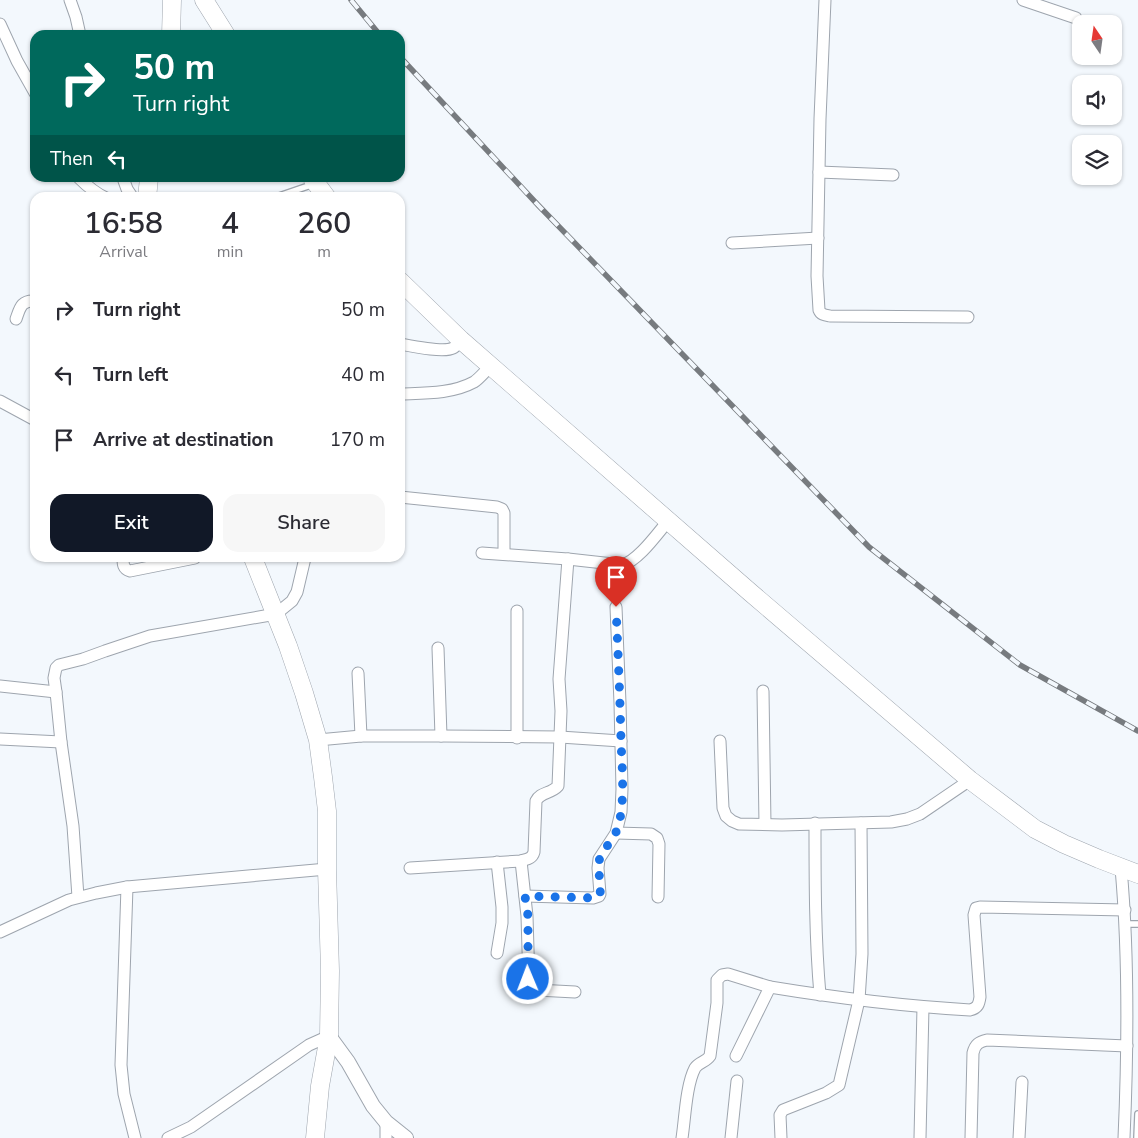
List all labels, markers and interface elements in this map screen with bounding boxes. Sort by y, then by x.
north arrow [1072,15,1122,65]
map controls [1072,15,1122,185]
text: 50 m [133,44,215,91]
icon: right [50,50,115,115]
button: sound [1072,75,1122,125]
text: Turn right [133,89,229,119]
button: layers [1072,135,1122,185]
icon: left [103,145,131,173]
text: Then [50,146,93,172]
text: 16:58 [84,203,163,244]
text: 4 [221,203,239,244]
text: 260 [297,203,351,244]
text: Arrival [99,241,147,263]
text: min [217,241,243,263]
text: m [317,241,331,263]
icon: right [50,296,78,324]
text: Turn right [93,297,180,323]
text: 50 m [341,297,385,323]
icon: left [50,361,78,389]
text: Turn left [93,362,168,388]
text: 40 m [341,362,385,388]
icon: arrive [50,426,78,454]
text: Arrive at destination [93,427,274,453]
text: 170 m [330,427,385,453]
button: Exit [50,494,213,552]
button: Share [223,494,385,552]
pin [595,556,637,607]
icon: arrive [602,563,630,591]
position arrow [501,952,553,1004]

